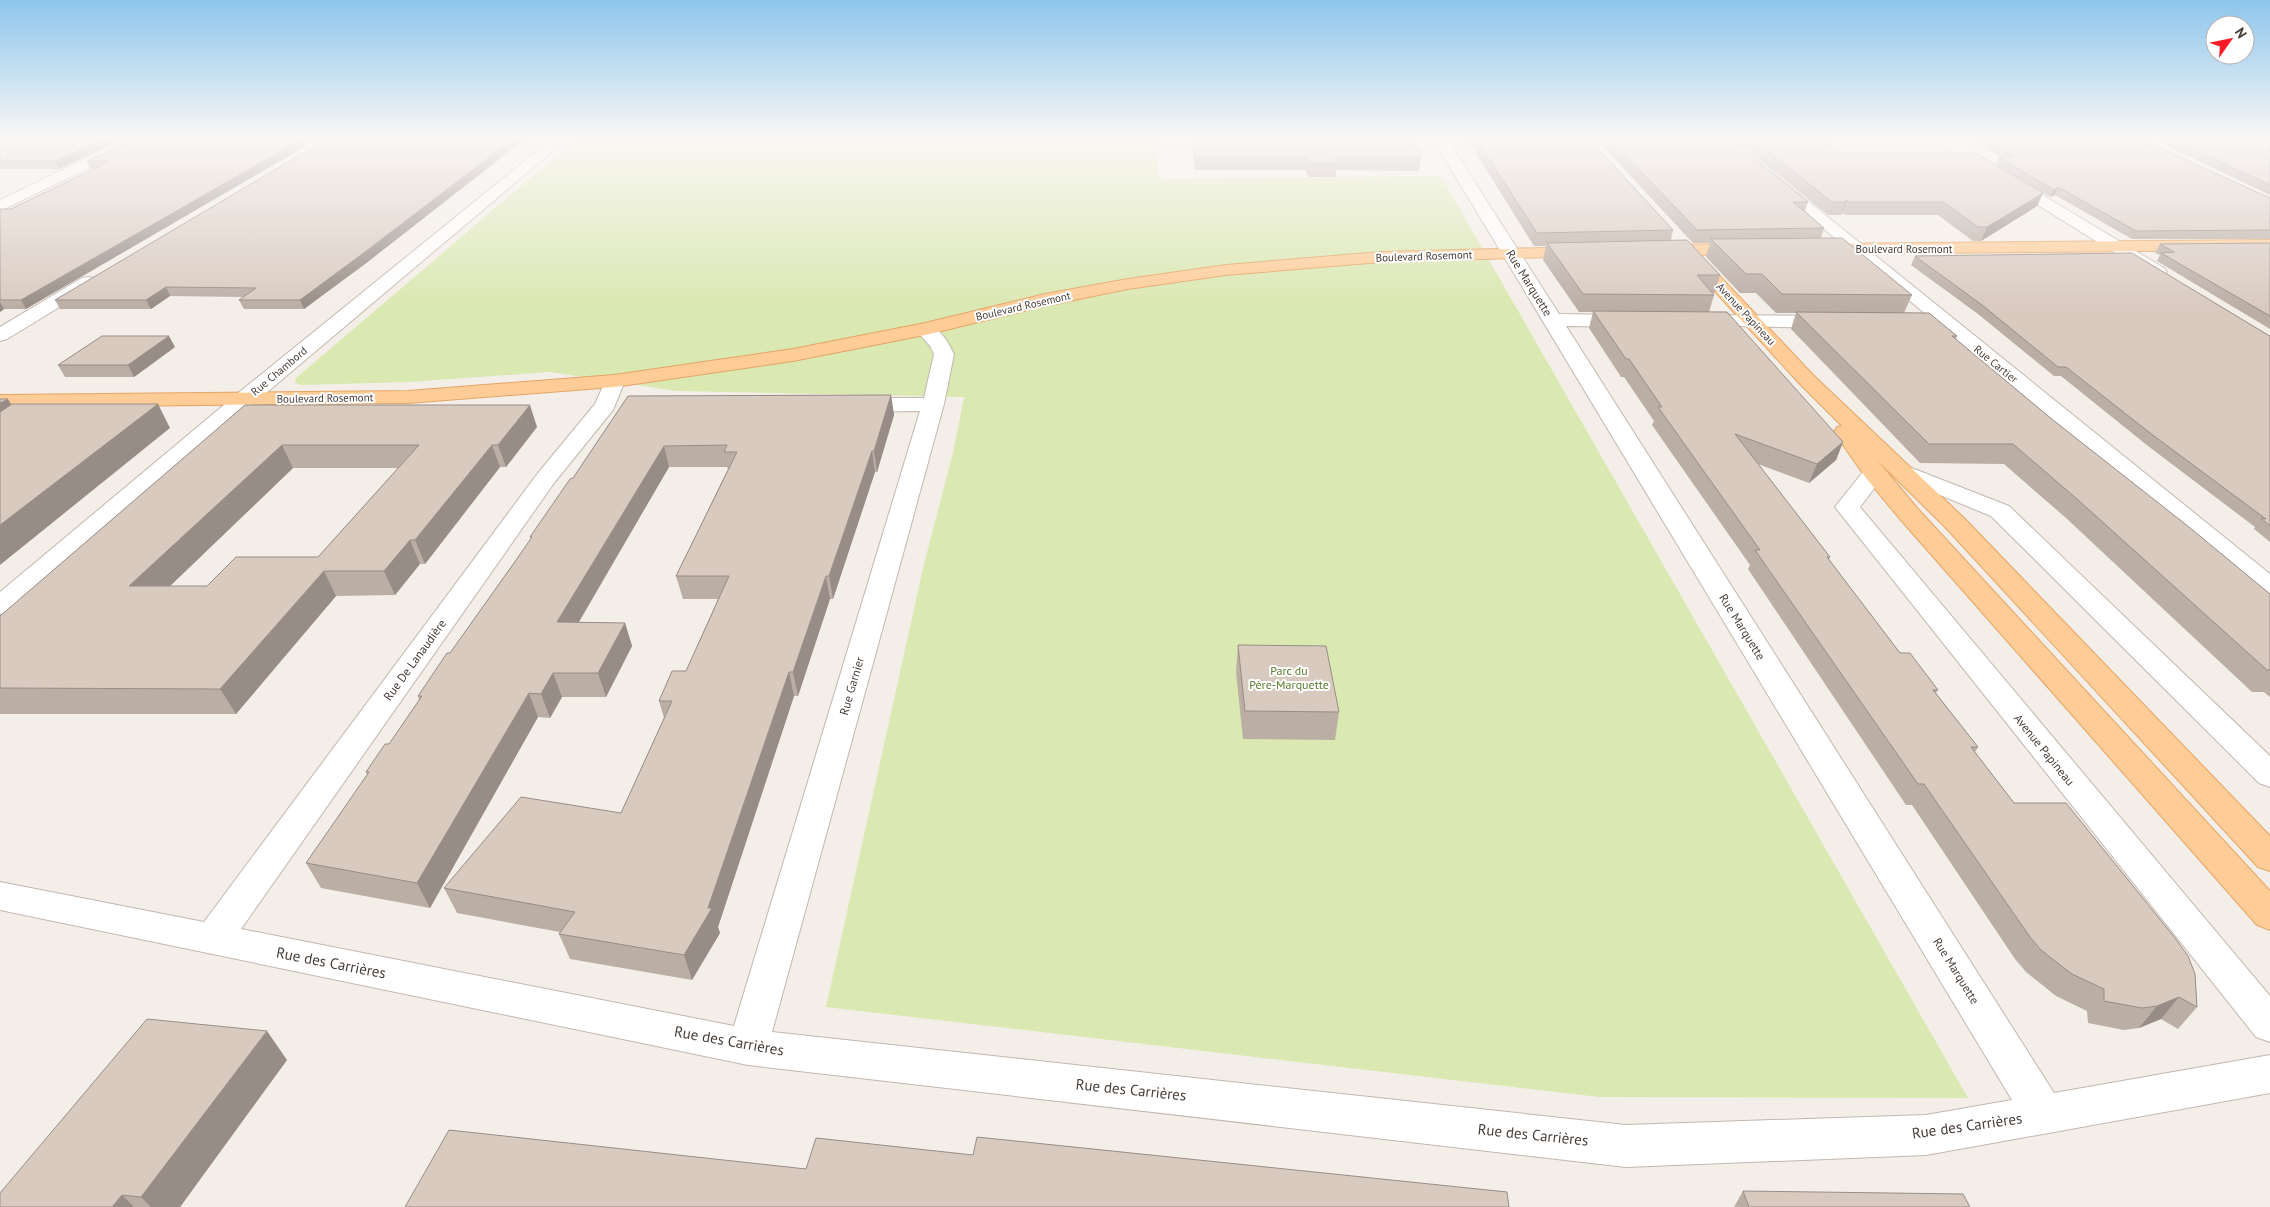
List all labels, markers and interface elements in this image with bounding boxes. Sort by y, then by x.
north arrow [2205,15,2255,65]
text: N [2231,24,2251,42]
street label: Boulevard Rosemont [1856,242,1953,256]
street label: Boulevard Rosemont [1375,247,1473,265]
street label: Rue Marquette [1503,247,1556,319]
street label: Avenue Papineau [1713,280,1779,348]
street label: Boulevard Rosemont [974,288,1072,324]
street label: Rue Cartier [1971,342,2021,386]
street label: Rue Chambord [248,343,310,399]
street label: Boulevard Rosemont [276,390,374,406]
street label: Rue Marquette [1716,591,1769,663]
street label: Rue De Lanaudière [380,616,449,703]
street label: Rue Garnier [836,655,867,717]
park label: Parc du Père-Marquette [1249,663,1329,692]
street label: Avenue Papineau [2011,711,2078,788]
street label: Rue Marquette [1930,935,1983,1007]
street label: Rue des Carrières [275,943,387,982]
street label: Rue des Carrières [673,1022,785,1060]
street label: Rue des Carrières [1075,1074,1187,1105]
street label: Rue des Carrières [1911,1108,2023,1143]
street label: Rue des Carrières [1477,1119,1589,1150]

